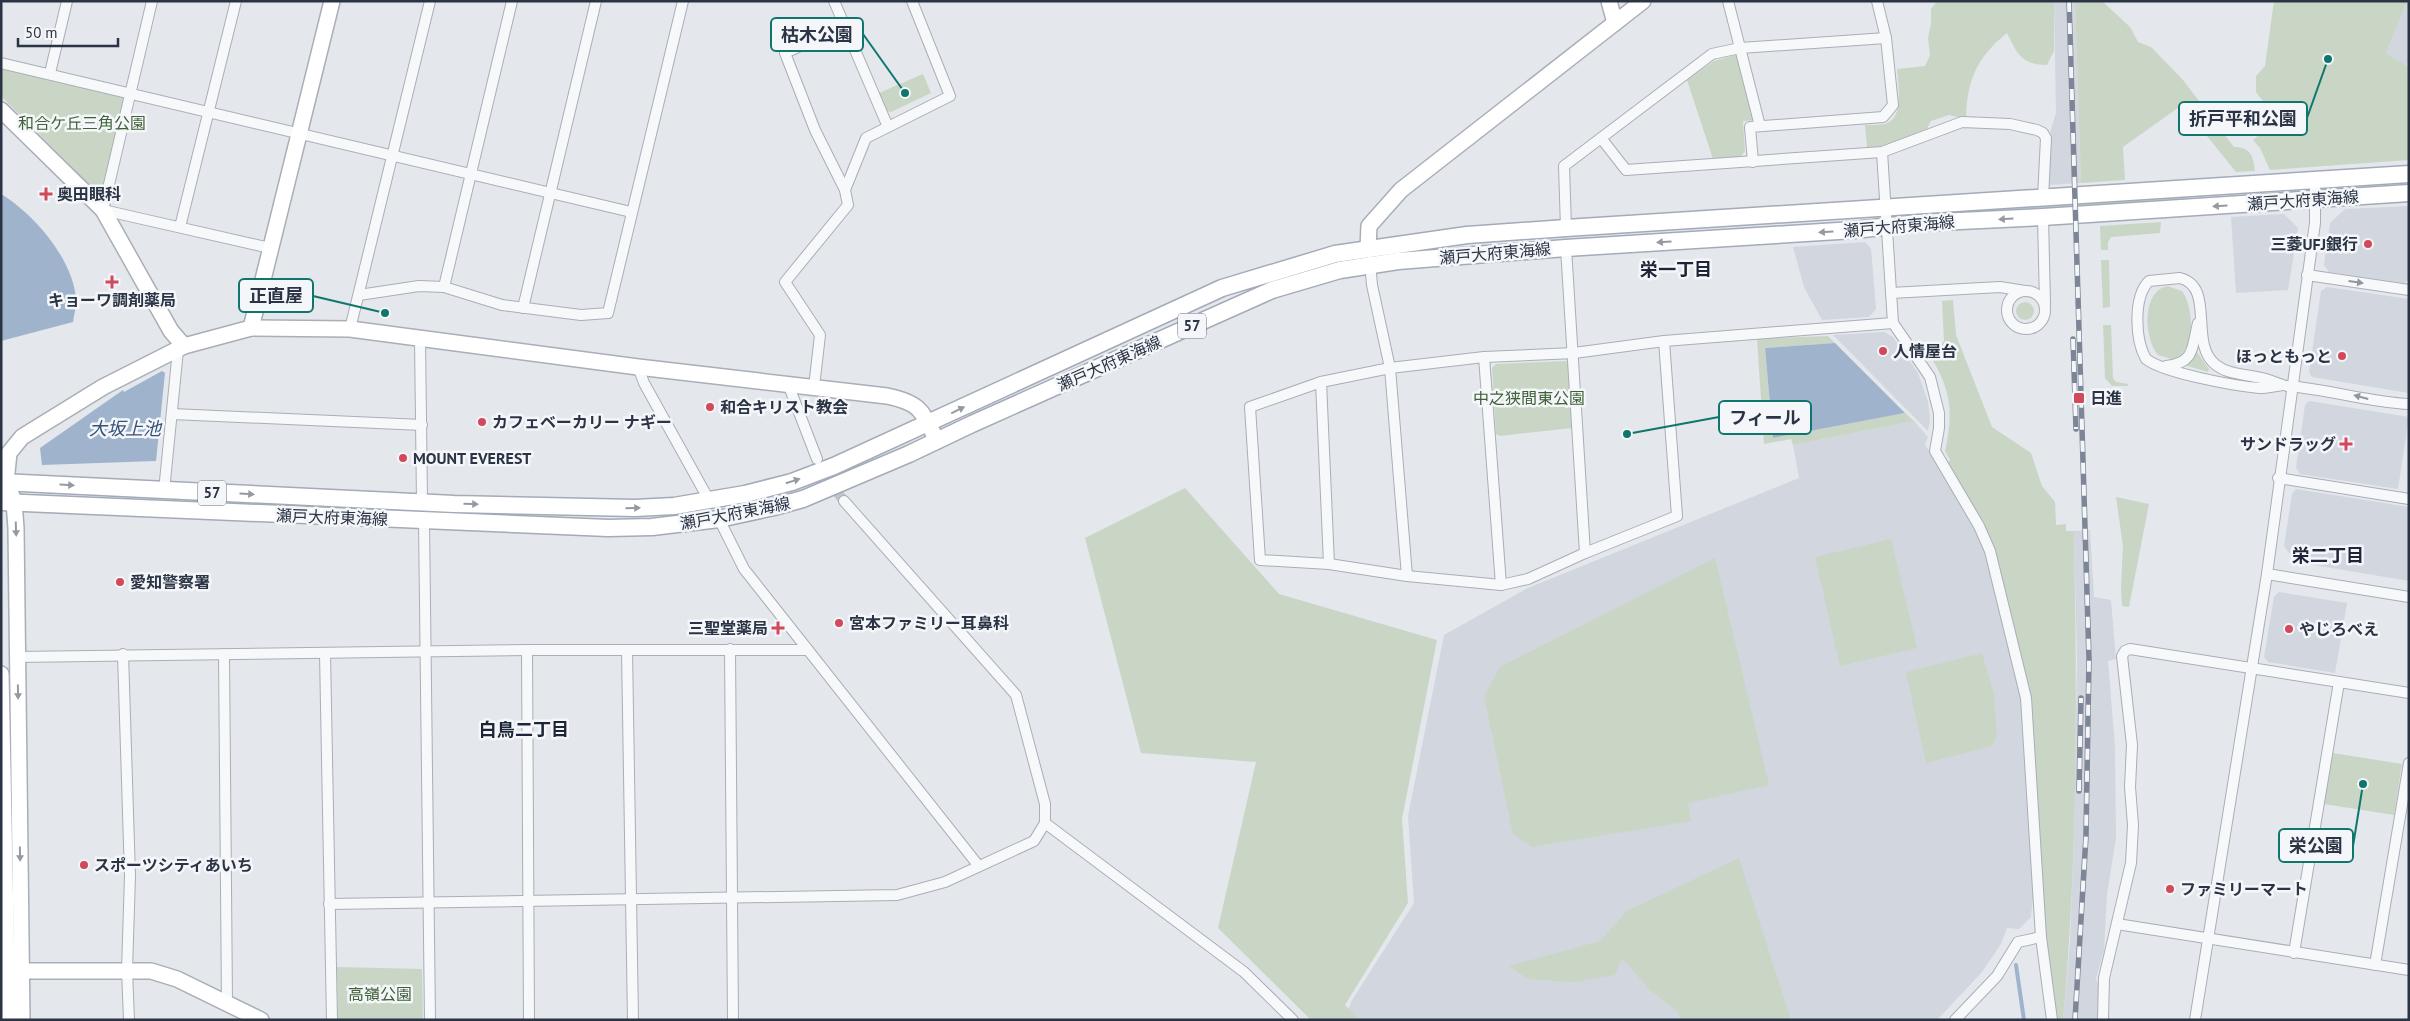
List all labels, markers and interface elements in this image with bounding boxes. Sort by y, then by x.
scale bar [18,15,118,47]
callout: 枯木公園 [771,18,863,51]
text: 50 m [25,23,58,42]
text: 枯木公園 [781,23,853,46]
callout: 折戸平和公園 [2179,102,2307,135]
text: 折戸平和公園 [2189,107,2297,130]
park label: 和合ケ丘三角公園 [18,113,146,133]
place label: 奥田眼科 [57,184,121,204]
street label: 瀬戸大府東海線 [2246,186,2360,214]
marker: 奥田眼科 [39,187,53,201]
one-way arrow [2212,202,2228,210]
street label: 瀬戸大府東海線 [1842,211,1956,241]
one-way arrow [1998,215,2014,223]
one-way arrow [1818,228,1834,236]
place label: 三菱UFJ銀行 [2270,234,2358,254]
street label: 瀬戸大府東海線 [1438,238,1552,268]
one-way arrow [1656,238,1672,246]
marker: 三菱UFJ銀行 [2362,238,2374,250]
district label: 栄一丁目 [1640,258,1712,281]
marker: キョーワ調剤薬局 [106,276,118,288]
one-way arrow [2348,278,2364,286]
callout: 正直屋 [239,279,313,312]
text: 正直屋 [249,284,303,307]
place label: キョーワ調剤薬局 [48,290,176,310]
road number: 57 [1178,314,1206,338]
street label: 瀬戸大府東海線 [1054,331,1164,395]
place label: 人情屋台 [1893,341,1957,361]
marker: 人情屋台 [1877,345,1889,357]
place label: ほっともっと [2236,346,2332,366]
marker: ほっともっと [2336,350,2348,362]
park label: 中之狭間東公園 [1473,388,1585,408]
place label: 日進 [2090,388,2122,408]
marker: 日進 [2072,391,2086,405]
one-way arrow [2353,393,2368,401]
place label: 和合キリスト教会 [720,397,848,417]
marker: 和合キリスト教会 [704,401,716,413]
callout: フィール [1719,401,1811,434]
one-way arrow [951,406,966,414]
text: フィール [1729,406,1801,429]
place label: カフェベーカリー ナギー [492,412,672,432]
marker: カフェベーカリー ナギー [476,416,488,428]
water label: 大坂上池 [89,417,163,440]
place label: サンドラッグ [2240,434,2336,454]
marker: サンドラッグ [2340,438,2352,450]
place label: MOUNT EVEREST [413,448,531,468]
marker: MOUNT EVEREST [397,452,409,464]
one-way arrow [786,477,801,485]
road number: 57 [198,480,226,506]
one-way arrow [60,482,76,490]
one-way arrow [239,491,255,499]
street label: 瀬戸大府東海線 [678,492,792,534]
one-way arrow [463,500,479,508]
one-way arrow [626,503,642,511]
street label: 瀬戸大府東海線 [276,505,388,529]
one-way arrow [12,522,20,538]
district label: 栄二丁目 [2292,544,2364,567]
place label: 愛知警察署 [130,572,210,592]
marker: 愛知警察署 [114,576,126,588]
place label: 宮本ファミリー耳鼻科 [849,613,1009,633]
marker: 宮本ファミリー耳鼻科 [833,617,845,629]
place label: 三聖堂薬局 [688,618,768,638]
place label: やじろべえ [2299,619,2379,639]
marker: 三聖堂薬局 [772,622,784,634]
marker: やじろべえ [2283,623,2295,635]
one-way arrow [14,684,22,700]
district label: 白鳥二丁目 [479,718,569,741]
callout: 栄公園 [2279,829,2353,862]
text: 栄公園 [2289,834,2343,857]
one-way arrow [16,847,24,863]
place label: スポーツシティあいち [94,855,253,875]
marker: スポーツシティあいち [78,859,90,871]
place label: ファミリーマート [2180,879,2308,899]
marker: ファミリーマート [2164,883,2176,895]
park label: 高嶺公園 [348,984,412,1004]

